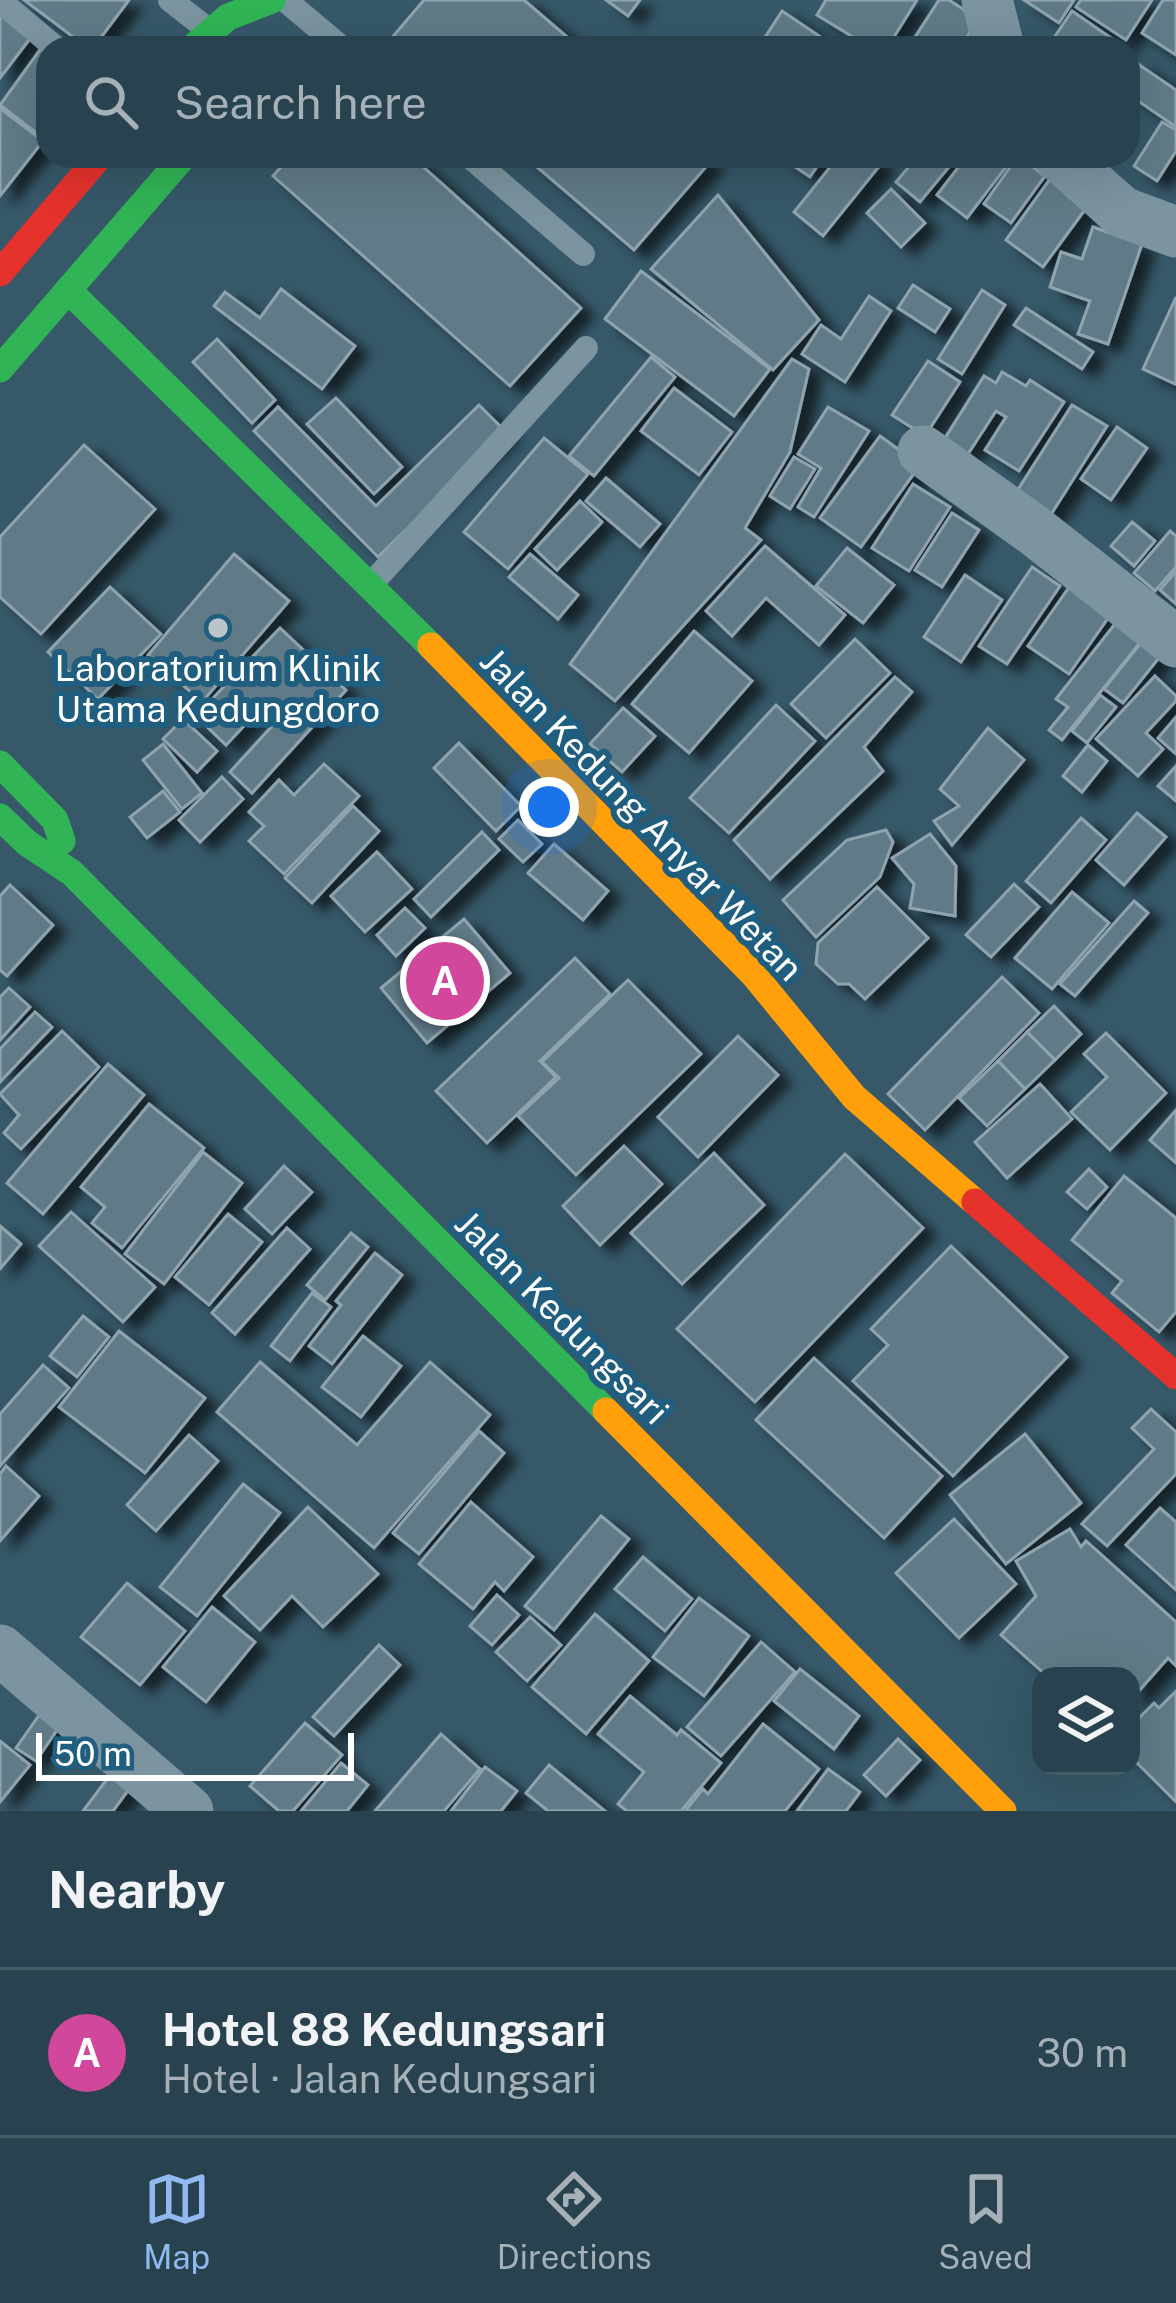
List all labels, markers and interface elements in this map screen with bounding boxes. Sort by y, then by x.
search box [36,36,1140,168]
icon: search [78,69,144,135]
text: Search here [174,76,427,129]
marker: Laboratorium Klinik Utama Kedungdoro [205,615,231,641]
street label: Jalan Kedung Anyar Wetan [472,639,812,989]
place label: Laboratorium Klinik Utama Kedungdoro [55,647,381,730]
your location [519,777,579,837]
pin: A [406,936,484,1026]
street label: Jalan Kedungsari [447,1202,677,1432]
map controls [1032,1667,1140,1775]
button: layers [1032,1667,1140,1775]
scale bar [36,1727,354,1780]
text: 50 m [54,1735,132,1773]
text: Nearby [48,1860,225,1919]
text: Hotel 88 Kedungsari [162,2003,606,2056]
text: A [73,2030,101,2076]
text: 30 m [1037,2030,1128,2076]
text: Hotel · Jalan Kedungsari [162,2056,597,2102]
tab: Map [143,2166,210,2276]
tab: Directions [497,2166,652,2276]
tab: Saved [938,2166,1033,2276]

